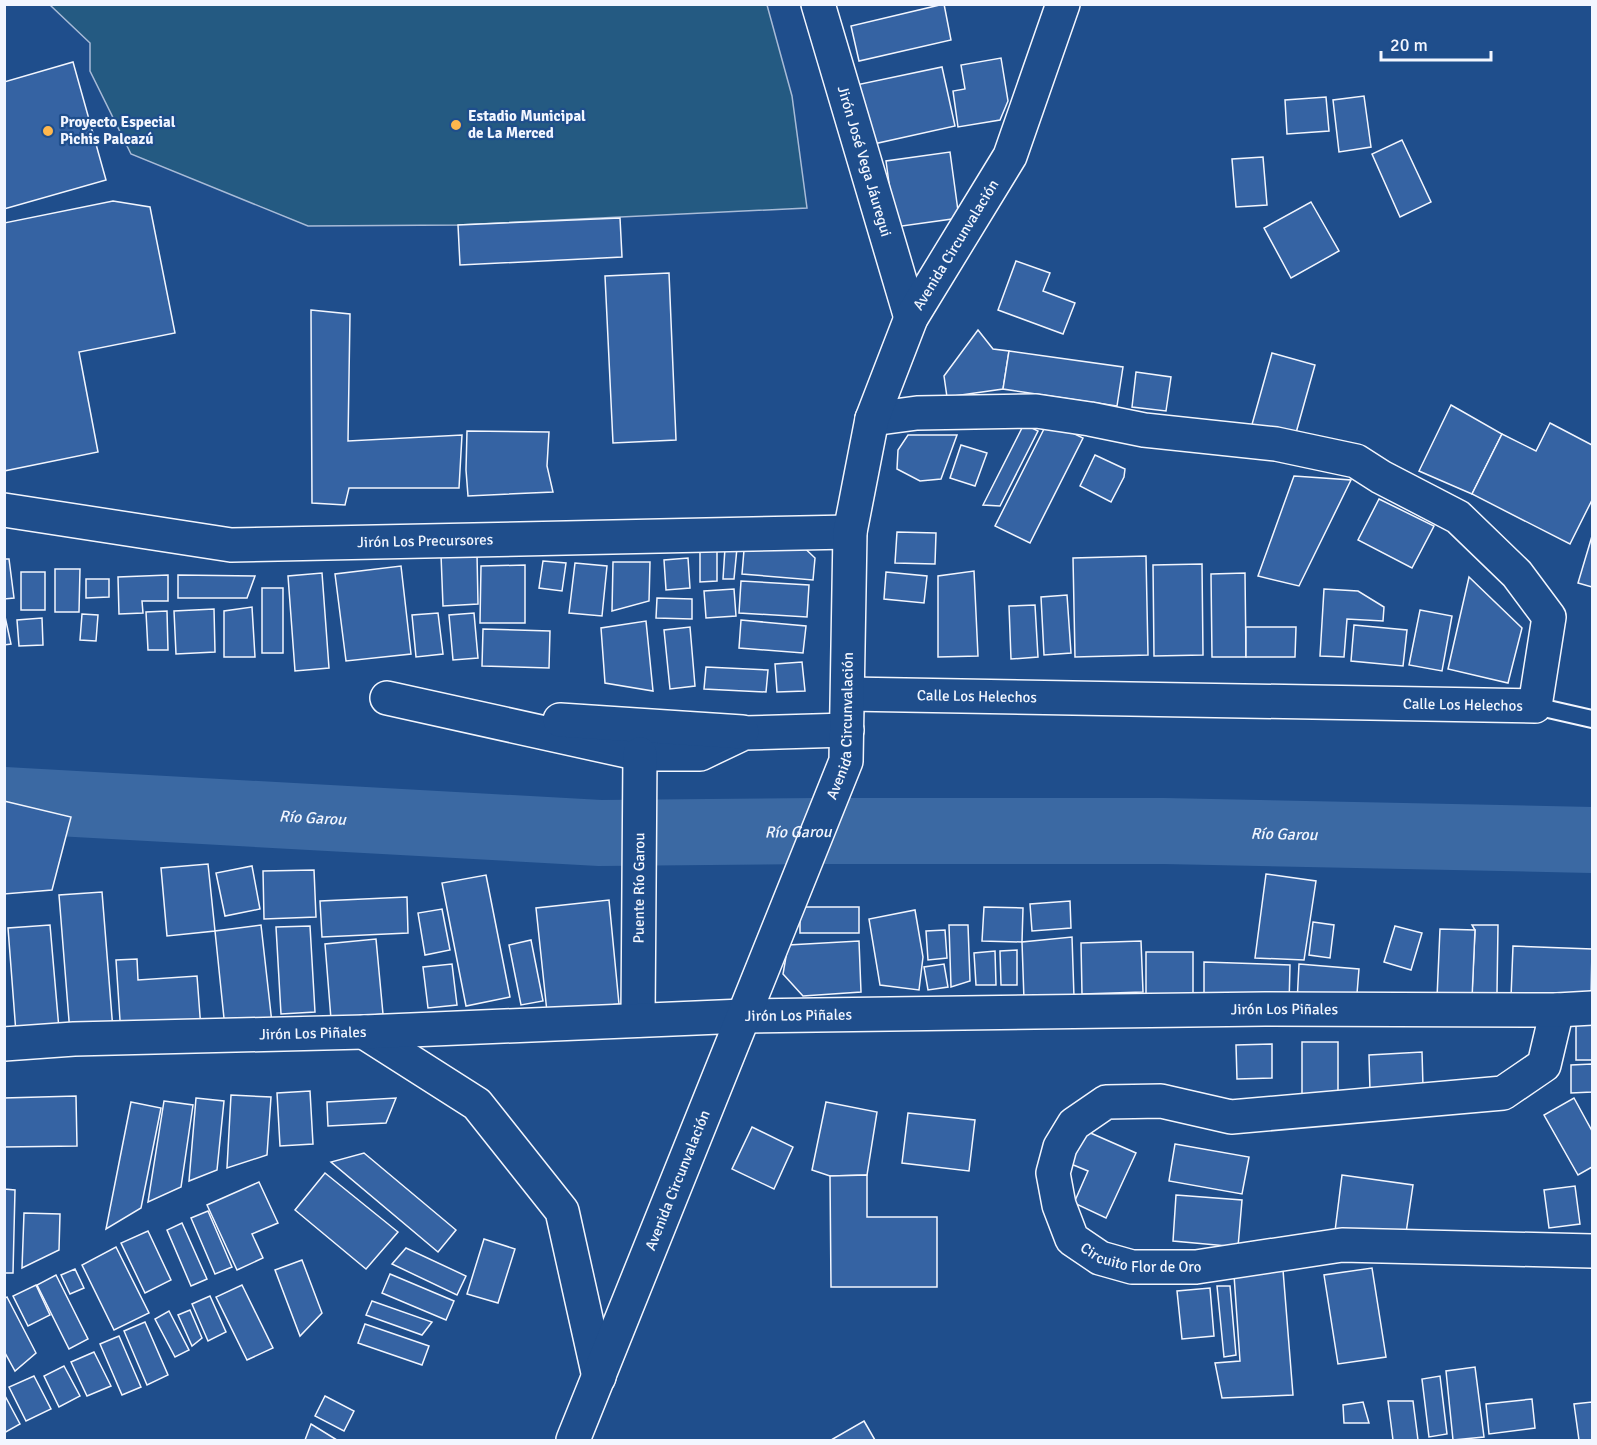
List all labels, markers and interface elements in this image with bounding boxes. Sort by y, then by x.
scale bar [1381,24,1490,62]
text: 20 m [1390,34,1428,56]
street label: Jirón José Vega Jáuregui [834,84,895,239]
place label: Estadio Municipal de La Merced [468,107,586,142]
place label: Proyecto Especial Pichis Palcazú [60,113,176,148]
marker: Estadio Municipal de La Merced [449,118,463,132]
marker: Proyecto Especial Pichis Palcazú [41,124,55,138]
street label: Avenida Circunvalación [909,176,1002,313]
street label: Jirón Los Precursores [357,530,494,551]
street label: Avenida Circunvalación [822,652,857,802]
street label: Calle Los Helechos [917,686,1038,706]
street label: Calle Los Helechos [1403,695,1524,715]
water label: Río Garou [279,806,348,830]
water label: Río Garou [765,822,833,842]
water label: Río Garou [1250,824,1319,845]
street label: Puente Río Garou [630,832,648,944]
street label: Jirón Los Piñales [1231,1000,1338,1018]
street label: Jirón Los Piñales [745,1006,853,1025]
street label: Jirón Los Piñales [259,1023,367,1044]
street label: Avenida Circunvalación [641,1107,714,1253]
street label: Circuito Flor de Oro [1077,1238,1203,1276]

